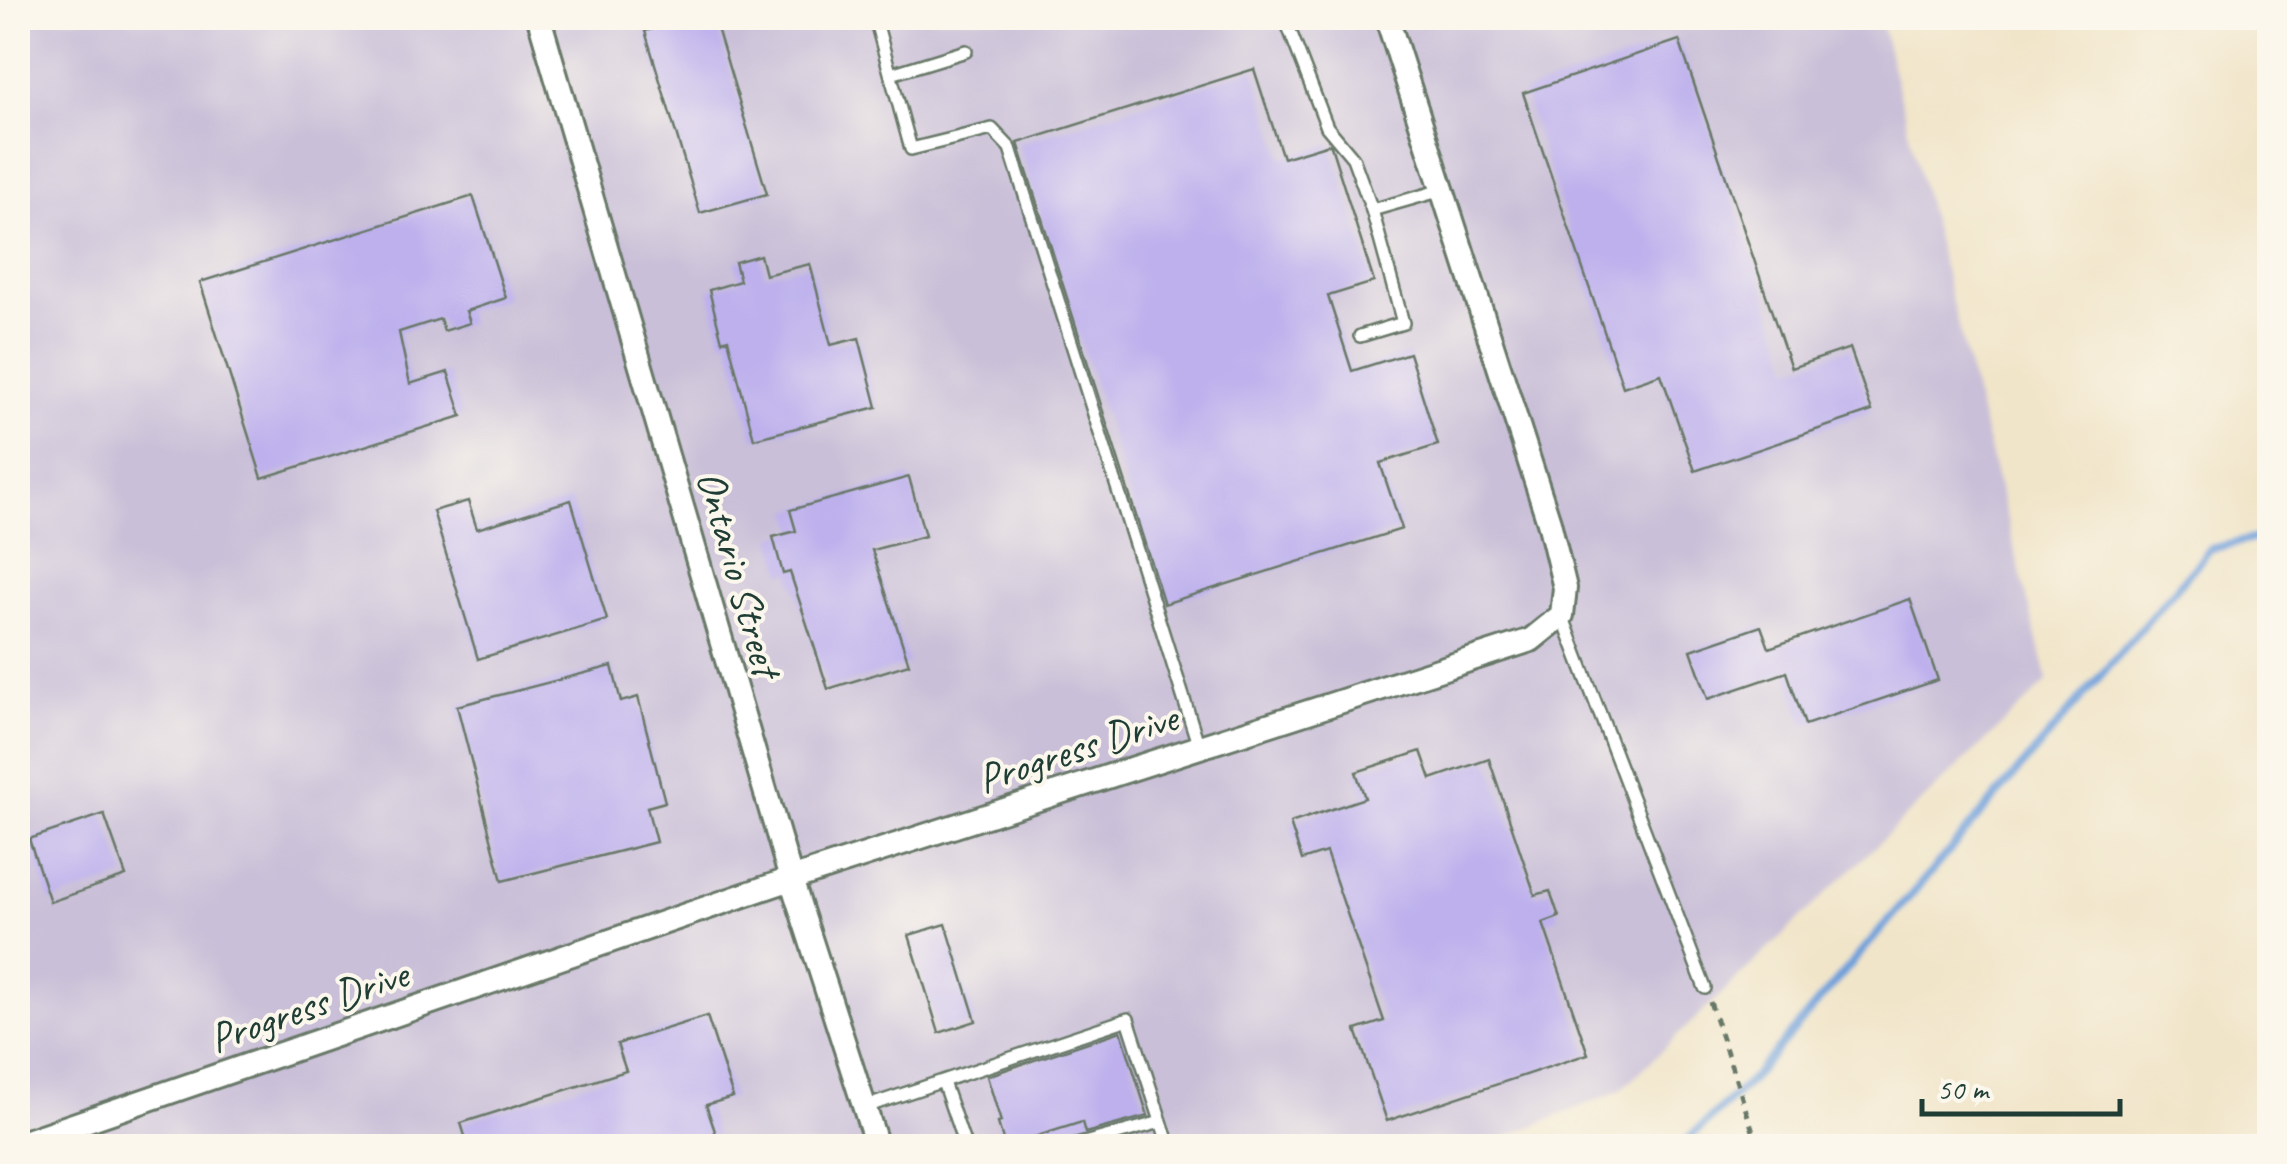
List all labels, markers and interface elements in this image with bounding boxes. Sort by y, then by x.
street label: Ontario Street [684,464,795,687]
street label: Progress Drive [971,690,1187,806]
street label: Progress Drive [202,947,418,1065]
scale bar [1922,1054,2120,1116]
text: 50 m [1937,1070,1990,1108]

